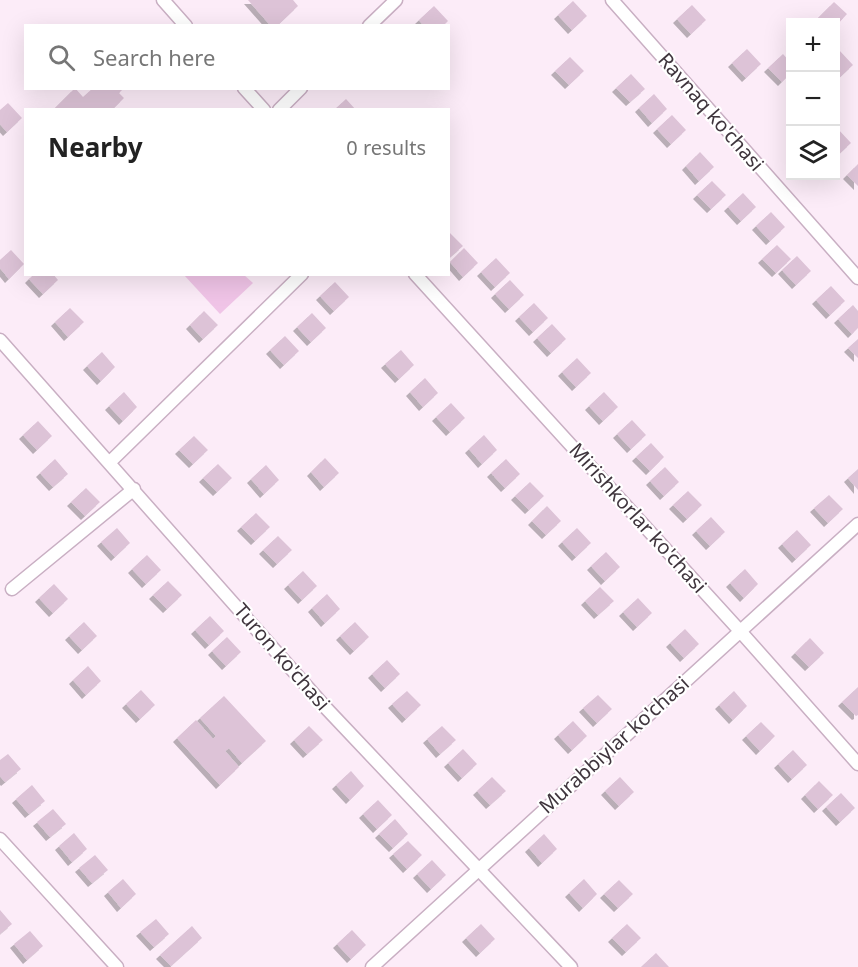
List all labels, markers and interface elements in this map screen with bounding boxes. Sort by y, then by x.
map controls [786,18,840,180]
button: + [786,18,840,72]
search box [24,24,450,90]
icon: search [45,41,78,74]
text: Search here [93,42,215,72]
street label: Ravnaq ko'chasi [652,47,770,177]
button: − [786,72,840,126]
button: layers [786,126,840,180]
text: Nearby [48,129,143,165]
text: 0 results [346,134,426,161]
street label: Mirishkorlar ko'chasi [564,437,713,599]
street label: Turon ko'chasi [228,597,336,716]
street label: Murabbiylar ko'chasi [533,670,694,819]

